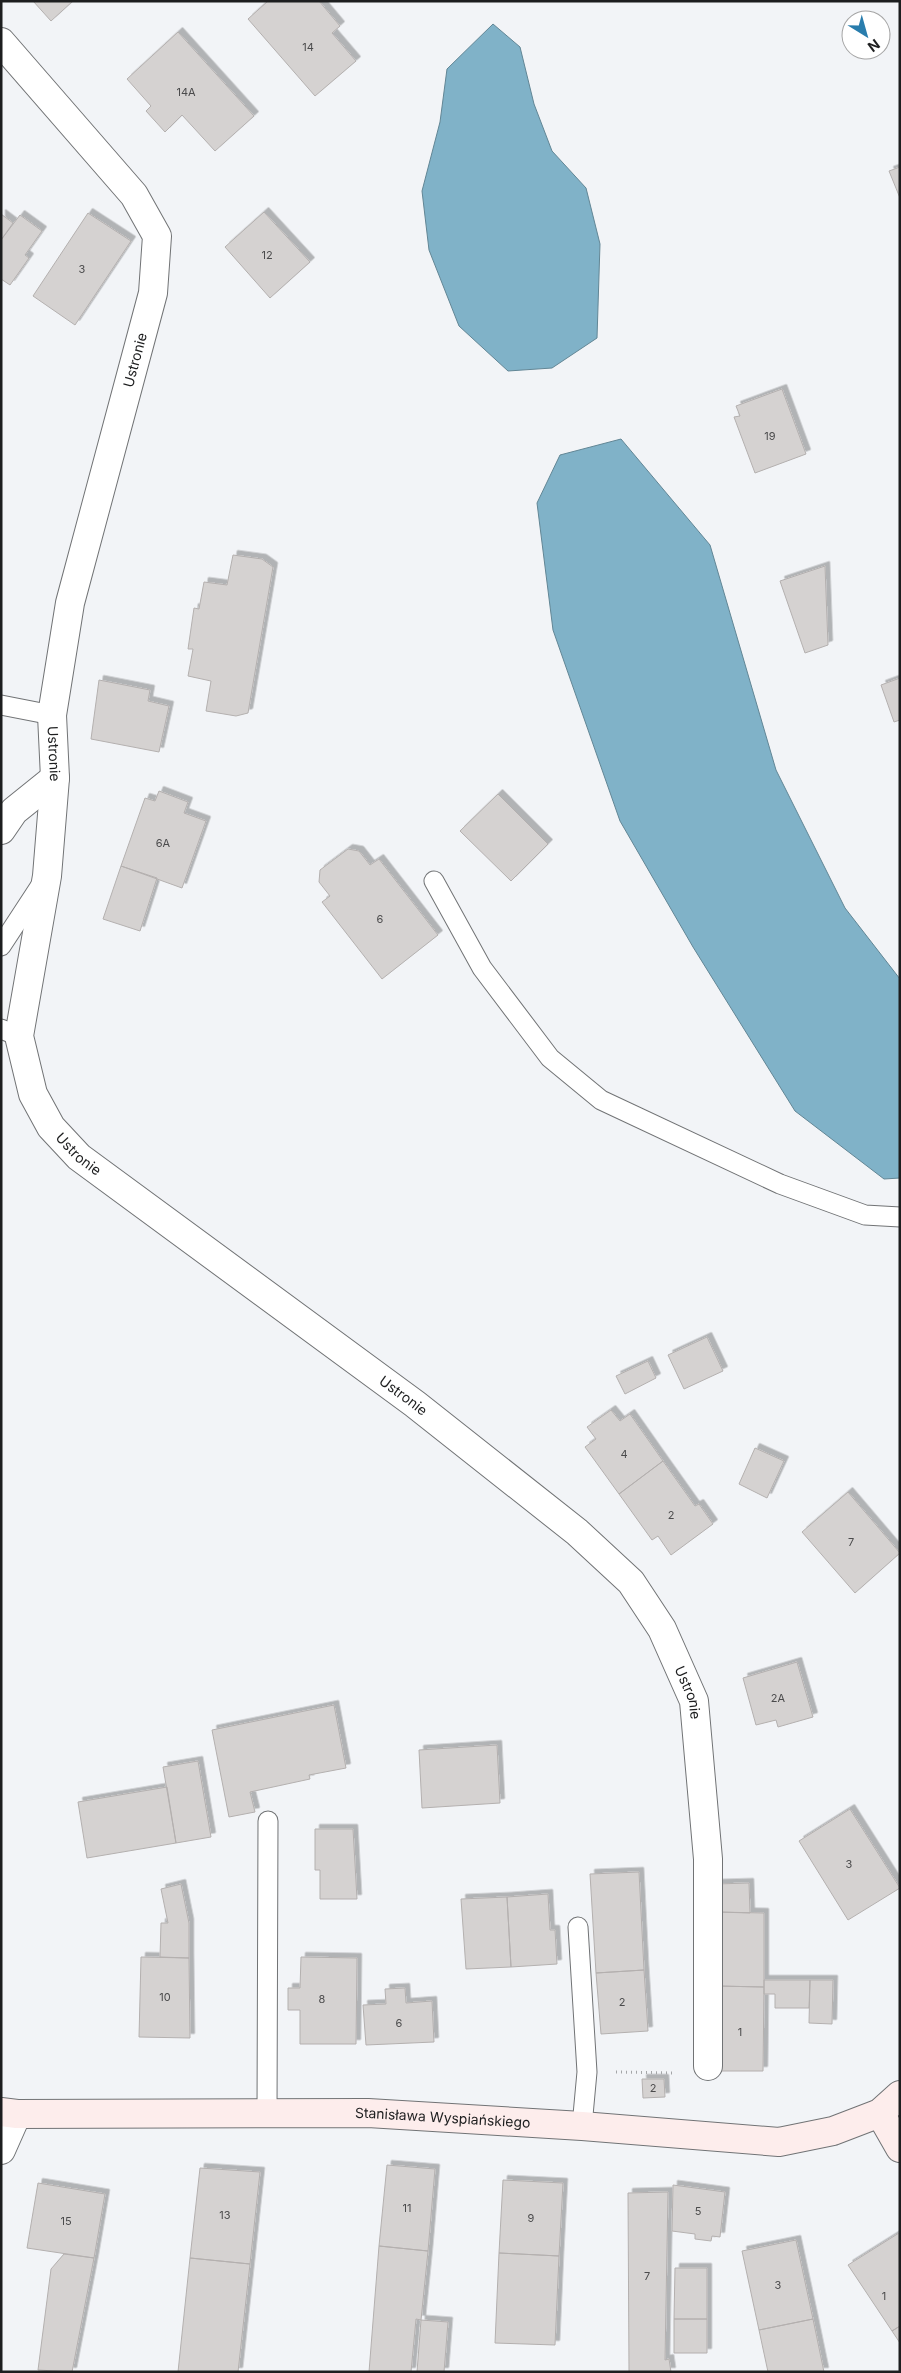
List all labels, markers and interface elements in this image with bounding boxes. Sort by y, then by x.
north arrow [841,10,891,60]
text: N [865,36,884,56]
house number: 14 [302,40,314,54]
house number: 14A [176,85,196,99]
house number: 12 [261,248,273,262]
house number: 3 [79,262,86,276]
street label: Ustronie [119,331,150,389]
house number: 19 [764,429,776,443]
street label: Ustronie [45,725,64,782]
house number: 6A [156,836,171,850]
house number: 6 [377,912,384,926]
street label: Ustronie [53,1129,105,1179]
street label: Ustronie [376,1372,431,1419]
house number: 4 [620,1447,628,1461]
house number: 2 [668,1508,674,1522]
house number: 7 [848,1535,854,1549]
street label: Ustronie [672,1663,705,1720]
house number: 2A [771,1691,786,1705]
house number: 3 [846,1857,853,1871]
house number: 10 [159,1990,171,2004]
house number: 8 [319,1992,326,2006]
house number: 2 [619,1995,625,2009]
house number: 6 [396,2016,403,2030]
house number: 1 [738,2025,742,2039]
house number: 2 [650,2081,656,2095]
street label: Stanisława Wyspiańskiego [355,2104,531,2131]
house number: 11 [403,2201,411,2215]
house number: 5 [695,2204,702,2218]
house number: 13 [219,2208,231,2222]
house number: 9 [528,2211,535,2225]
house number: 15 [60,2214,72,2228]
house number: 7 [644,2269,650,2283]
house number: 3 [775,2278,782,2292]
house number: 1 [882,2289,886,2303]

